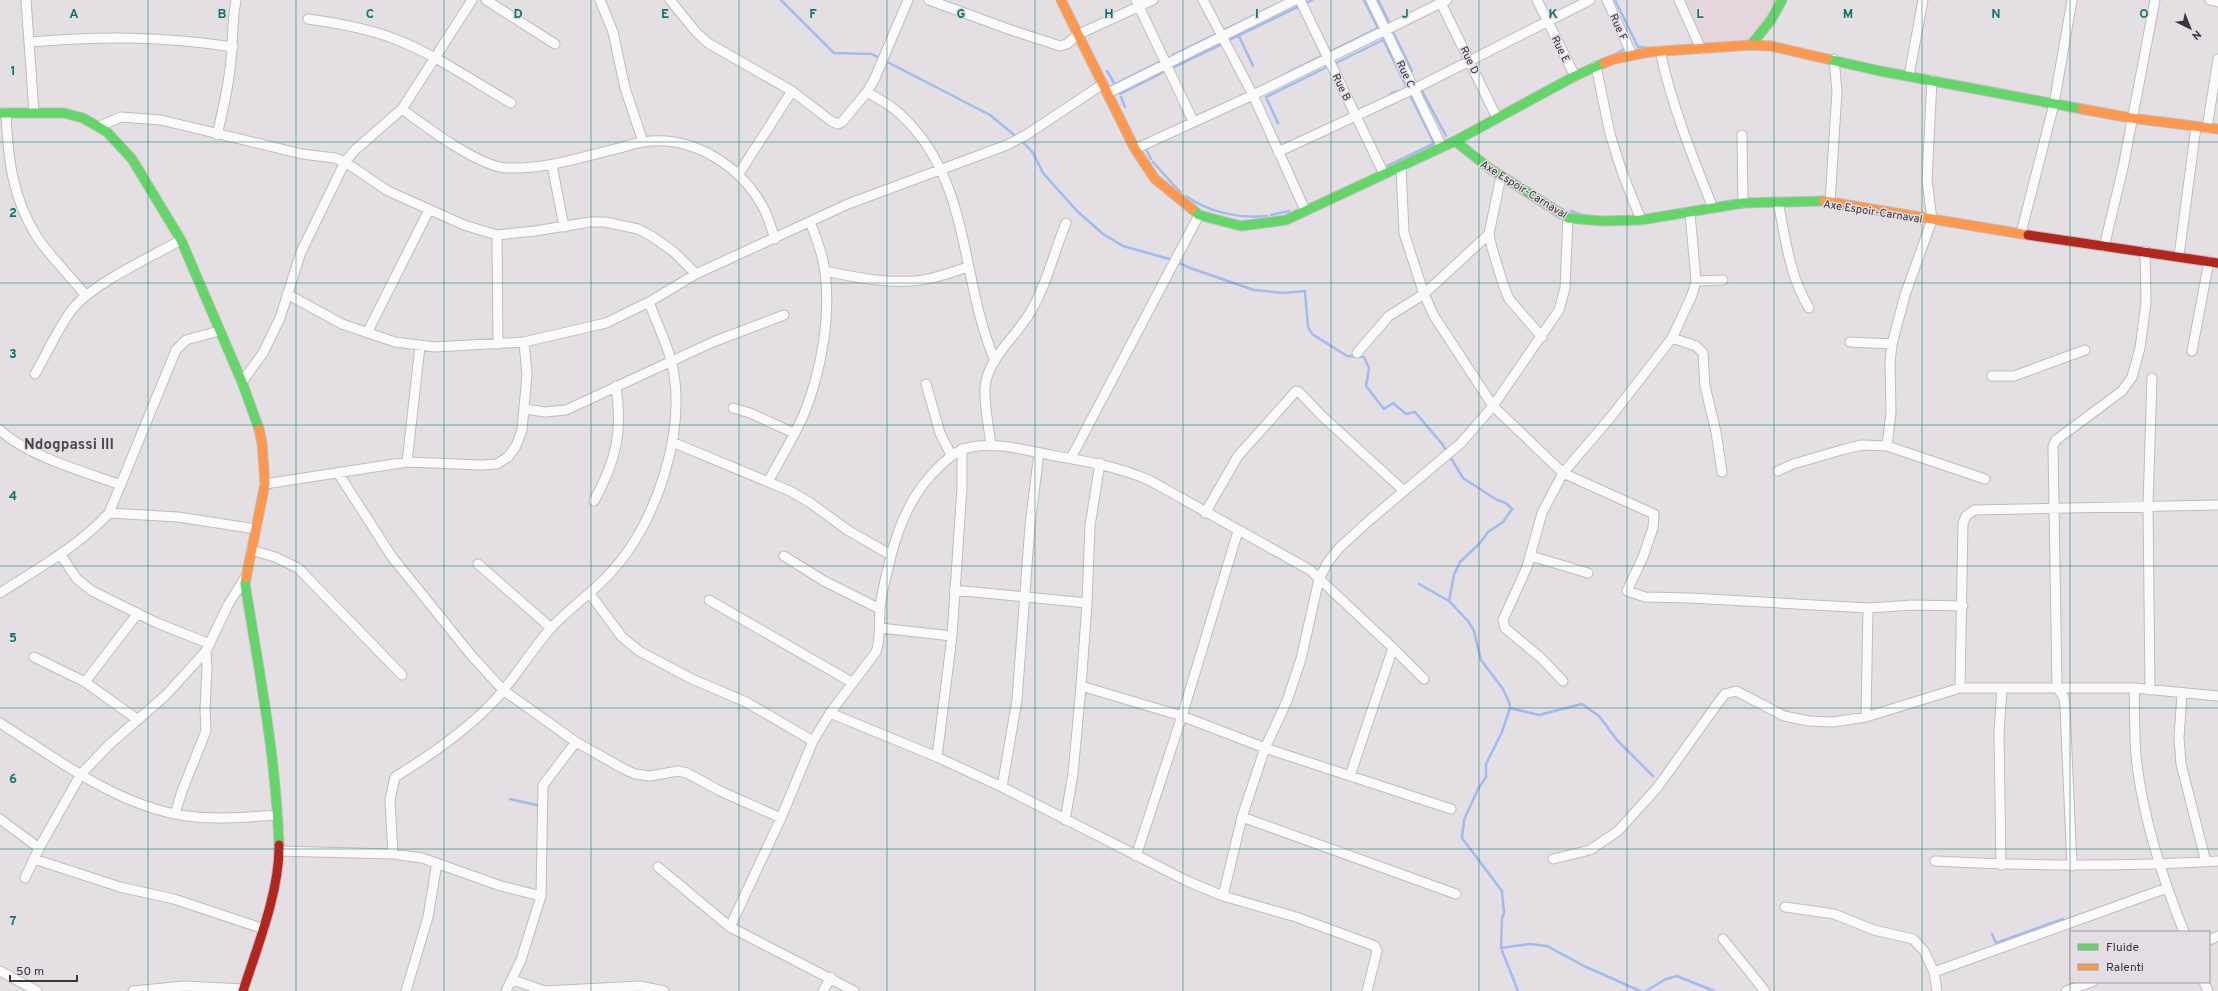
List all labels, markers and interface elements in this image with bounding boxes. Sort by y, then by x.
text: A [69,7,79,23]
text: B [218,7,227,23]
text: C [366,7,374,23]
text: D [513,7,523,23]
text: E [661,7,669,23]
text: F [809,7,817,23]
text: G [957,7,966,23]
text: H [1104,7,1114,23]
text: I [1255,7,1259,23]
text: J [1401,7,1409,23]
text: K [1548,7,1558,23]
text: L [1696,7,1704,23]
text: M [1843,7,1853,23]
text: N [1991,7,2001,23]
text: O [2139,7,2149,23]
north arrow [2170,8,2210,48]
street label: Rue F [1606,12,1630,43]
text: N [2188,27,2204,42]
street label: Rue E [1548,34,1573,65]
street label: Rue D [1456,44,1482,77]
street label: Rue C [1392,58,1418,91]
text: 1 [10,64,16,80]
street label: Rue B [1328,71,1354,104]
street label: Axe Espoir-Carnaval [1477,157,1570,222]
street label: Axe Espoir-Carnaval [1822,197,1923,227]
text: 2 [9,206,17,222]
text: 3 [9,347,17,363]
district label: Ndogpassi III [24,436,114,455]
text: 4 [9,489,17,505]
text: 5 [9,631,17,647]
text: 6 [9,772,17,788]
text: 7 [10,914,17,930]
legend [2070,931,2210,983]
text: Fluide [2106,940,2139,956]
scale bar [10,957,77,983]
text: Ralenti [2106,960,2144,976]
text: 50 m [16,964,44,980]

